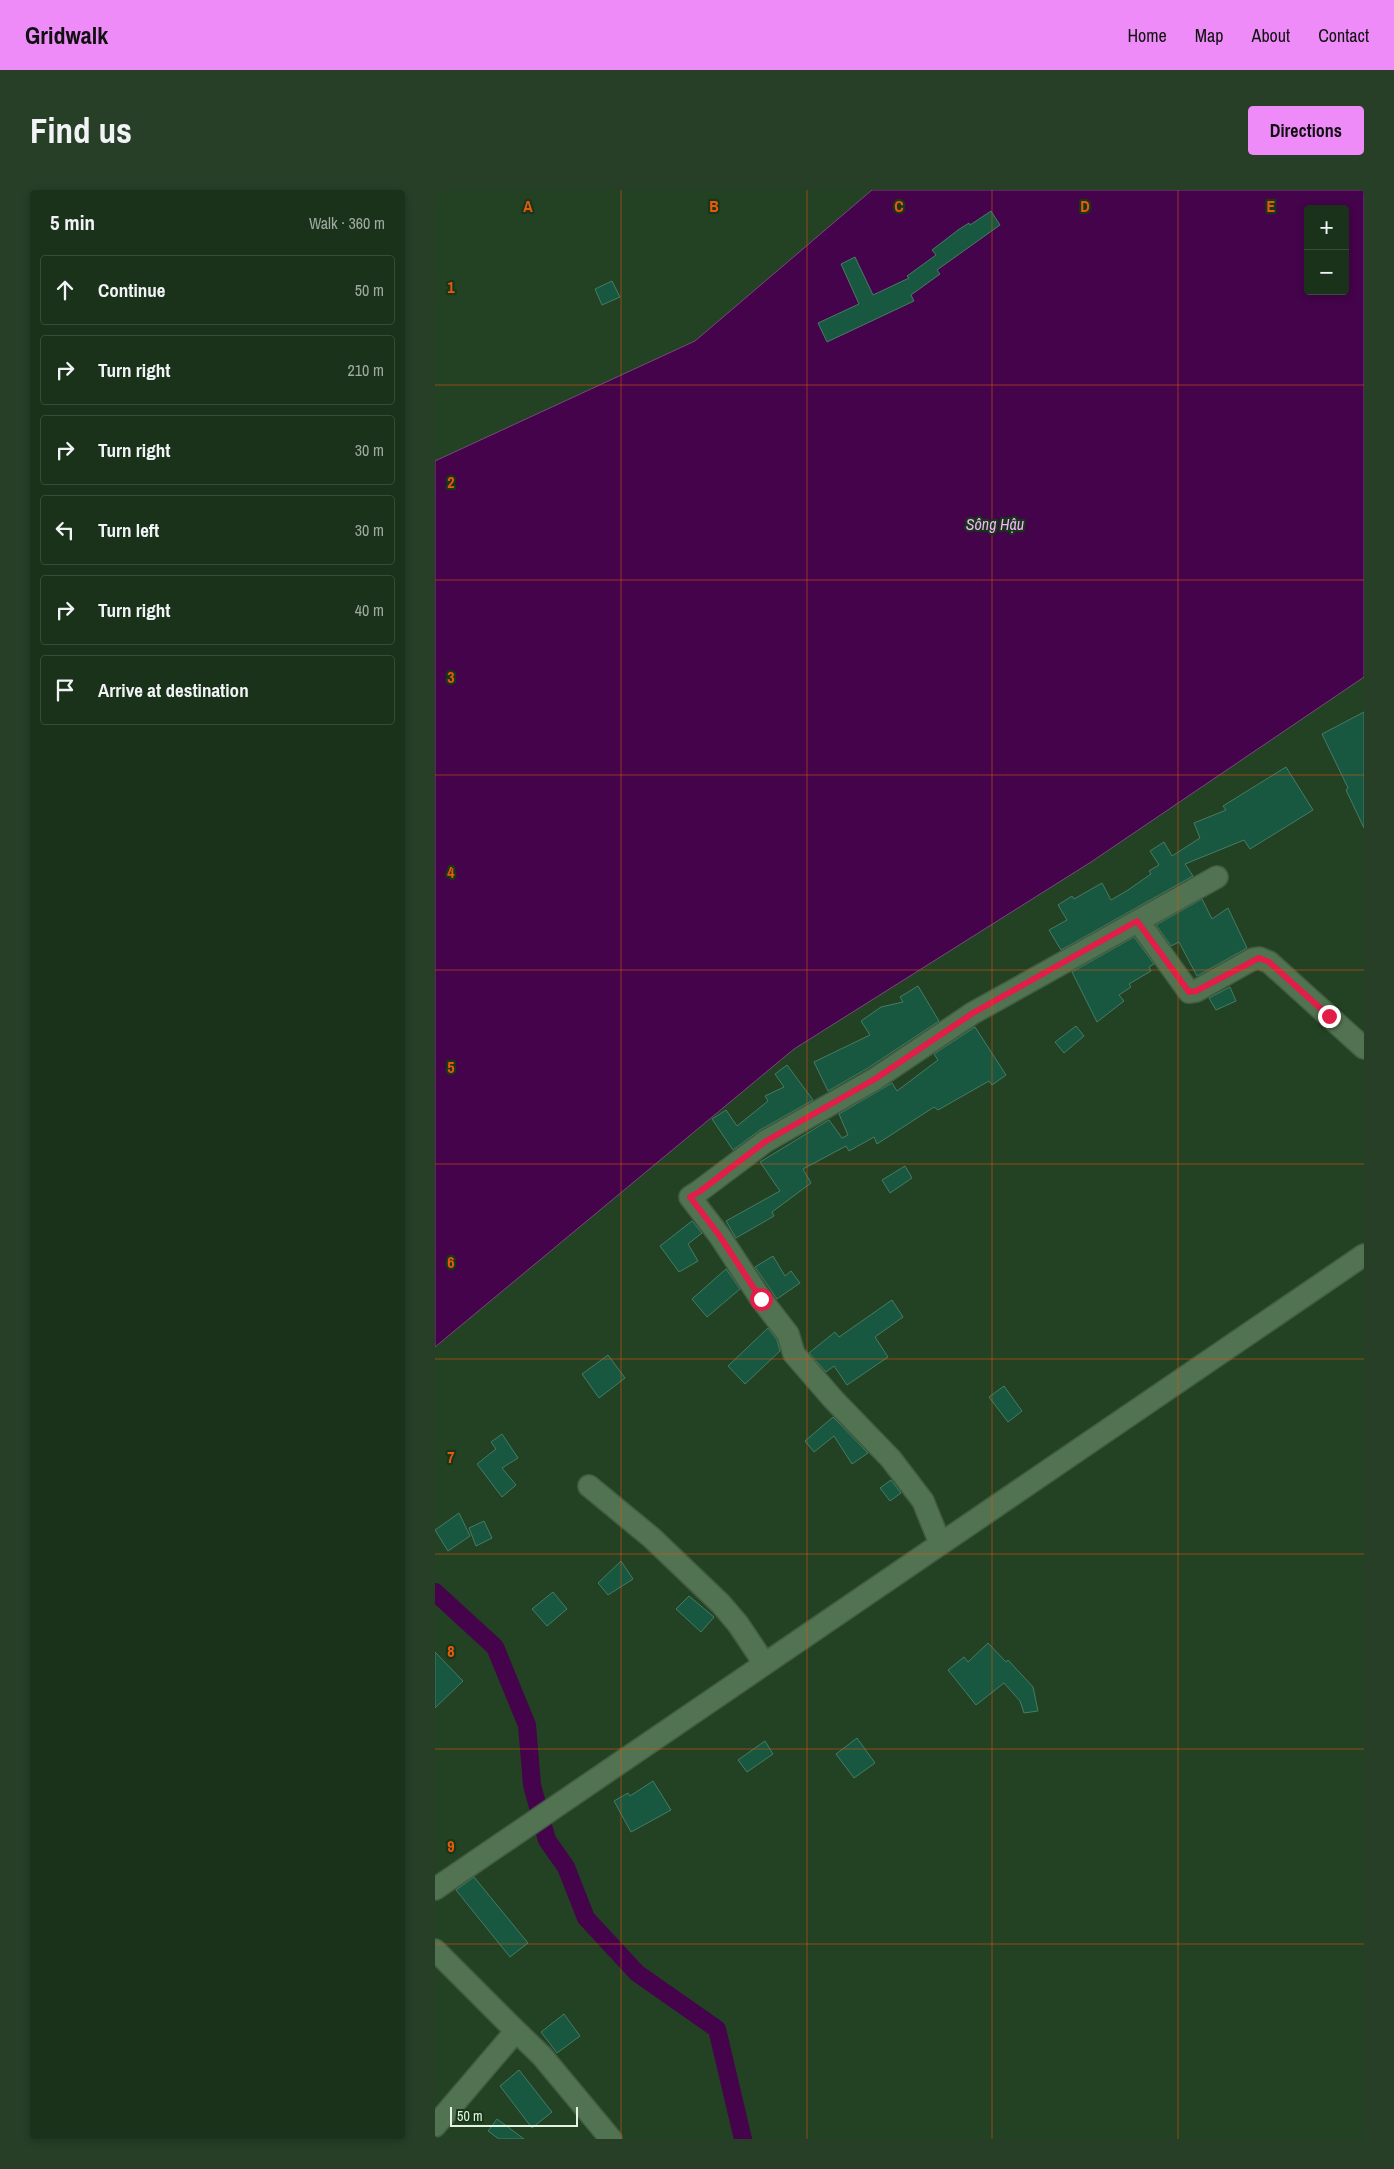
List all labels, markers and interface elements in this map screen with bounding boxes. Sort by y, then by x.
text: Gridwalk [25,19,108,51]
text: Home [1127,23,1167,48]
text: Map [1195,23,1224,48]
text: About [1252,23,1290,48]
text: Contact [1318,23,1369,48]
button: Directions [1248,106,1364,155]
text: Find us [30,107,132,154]
text: A [523,195,533,217]
text: B [709,195,719,217]
text: C [894,195,904,217]
text: D [1080,195,1090,217]
text: E [1267,195,1276,217]
map controls [1304,205,1349,295]
button: + [1304,205,1349,250]
text: 5 min [50,208,95,237]
text: Walk · 360 m [309,212,385,234]
button: − [1304,250,1349,295]
icon: ahead [51,276,79,304]
text: 1 [447,276,455,298]
text: Continue [98,277,166,303]
text: 50 m [355,279,384,301]
icon: right [51,356,79,384]
text: Turn right [98,357,170,383]
text: 210 m [348,359,384,381]
icon: right [51,436,79,464]
text: Turn right [98,437,170,463]
text: 30 m [355,439,384,461]
text: 2 [447,471,455,493]
water label: Sông Hậu [966,513,1024,535]
icon: left [51,516,79,544]
text: Turn left [98,517,159,543]
text: 30 m [355,519,384,541]
icon: right [51,596,79,624]
text: Turn right [98,597,170,623]
text: 40 m [355,599,384,621]
text: 3 [447,666,455,688]
icon: arrive [51,676,79,704]
text: Arrive at destination [98,677,249,703]
text: 4 [447,861,455,883]
route end [1318,1005,1341,1028]
text: 5 [447,1056,455,1078]
text: 6 [447,1251,455,1273]
route start [750,1288,773,1311]
text: 7 [447,1446,455,1468]
text: 8 [447,1640,455,1662]
text: 9 [447,1835,455,1857]
scale bar [450,2104,577,2127]
text: 50 m [457,2107,483,2125]

